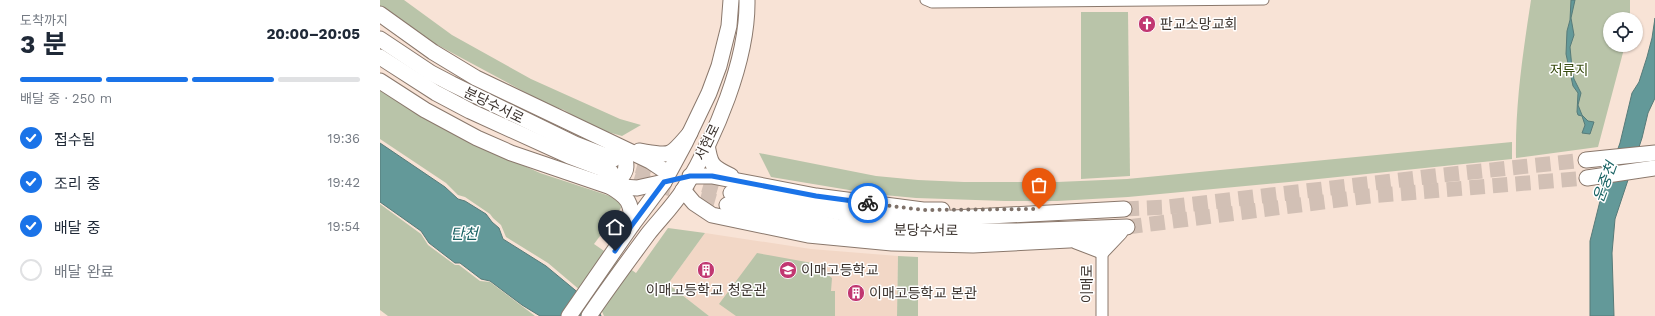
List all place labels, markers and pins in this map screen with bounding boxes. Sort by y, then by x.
church icon: 판교소망교회 [1137,14,1157,34]
place label: 판교소망교회 [1160,16,1237,32]
pin [1022,168,1056,209]
pin [598,210,632,251]
building icon: 이매고등학교 청운관 [696,260,716,280]
school or university icon: 이매고등학교 [778,260,798,280]
place label: 이매고등학교 [801,262,878,278]
place label: 이매고등학교 청운관 [646,282,766,298]
building icon: 이매고등학교 본관 [846,283,866,303]
place label: 이매고등학교 본관 [869,285,977,301]

